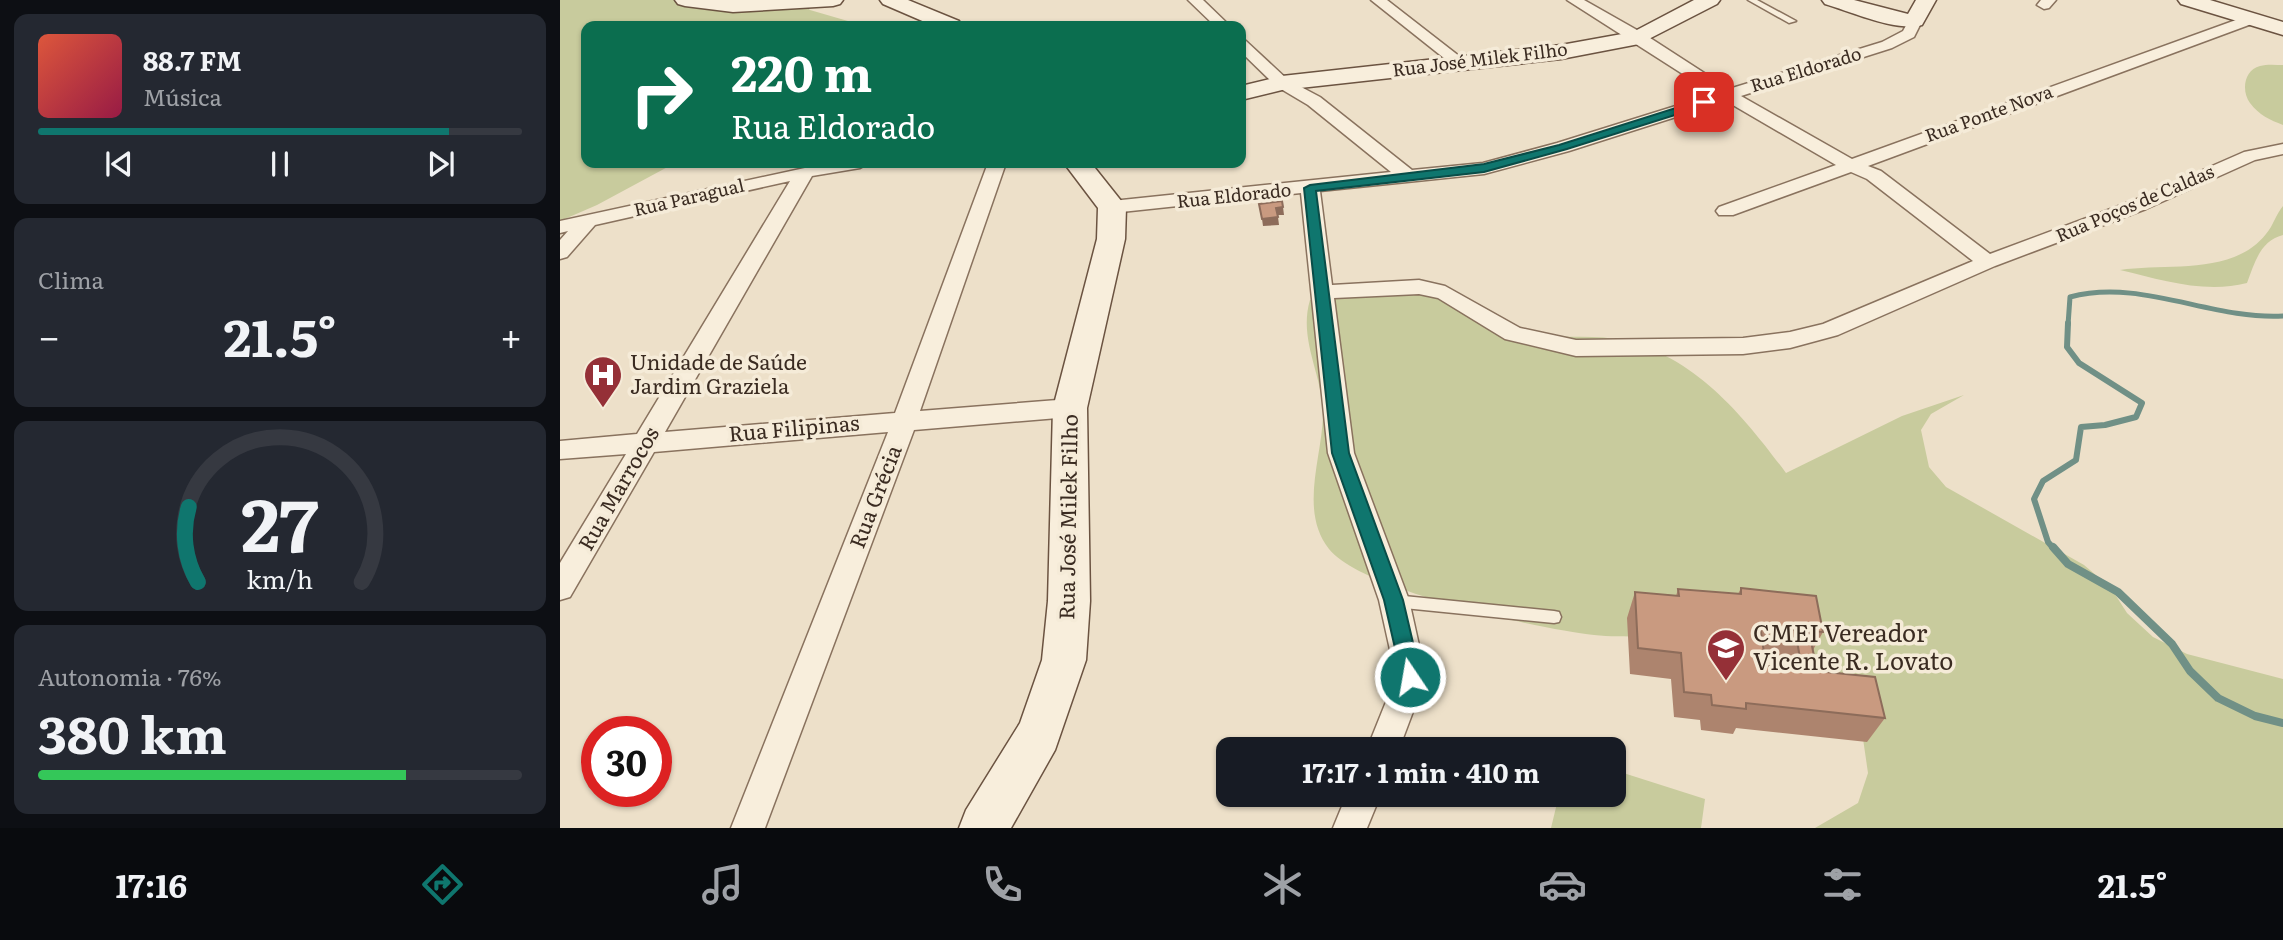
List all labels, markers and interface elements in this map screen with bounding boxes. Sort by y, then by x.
text: 220 m [731,34,872,107]
street label: Rua José Milek Filho [1391,34,1569,83]
street label: Rua Eldorado [1747,39,1864,98]
text: 88.7 FM [143,40,242,79]
icon: right [616,49,707,140]
pin [1674,72,1734,132]
street label: Rua Ponte Nova [1921,77,2056,148]
text: Música [143,79,222,113]
icon: arrive [1685,83,1723,121]
text: Rua Eldorado [731,101,935,149]
icon: previous [100,145,138,183]
icon: pause [261,145,299,183]
icon: next [422,145,460,183]
street label: Rua Poços de Caldas [2051,157,2218,248]
street label: Rua Paragual [631,171,747,222]
street label: Rua Eldorado [1175,175,1292,214]
text: Clima [38,262,104,296]
text: 21.5° [223,296,337,373]
text: − [38,306,60,363]
text: + [500,306,522,363]
place label: Unidade de Saúde Jardim Graziela [630,345,807,400]
hospital icon: Unidade de Saúde Jardim Graziela [582,354,624,409]
street label: Rua Filipinas [727,405,861,448]
street label: Rua José Milek Filho [1049,414,1084,620]
street label: Rua Marrocos [569,420,665,556]
street label: Rua Grécia [840,439,908,552]
text: 27 [241,466,319,574]
text: km/h [247,560,313,597]
place label: CMEI Vereador Vicente R. Lovato [1753,614,1953,677]
school or university icon: CMEI Vereador Vicente R. Lovato [1705,627,1747,682]
position arrow [1373,640,1447,714]
text: Autonomia · 76% [38,659,221,693]
text: 380 km [38,693,227,770]
speed limit sign: 30 [581,716,672,807]
text: 17:17 · 1 min · 410 m [1302,752,1540,791]
text: 17:16 [115,860,187,908]
icon: directions [418,860,467,909]
icon: music [698,860,747,909]
icon: phone [978,860,1027,909]
icon: climate [1258,860,1307,909]
icon: car [1538,860,1587,909]
icon: filters [1818,860,1867,909]
text: 21.5° [2098,860,2167,908]

